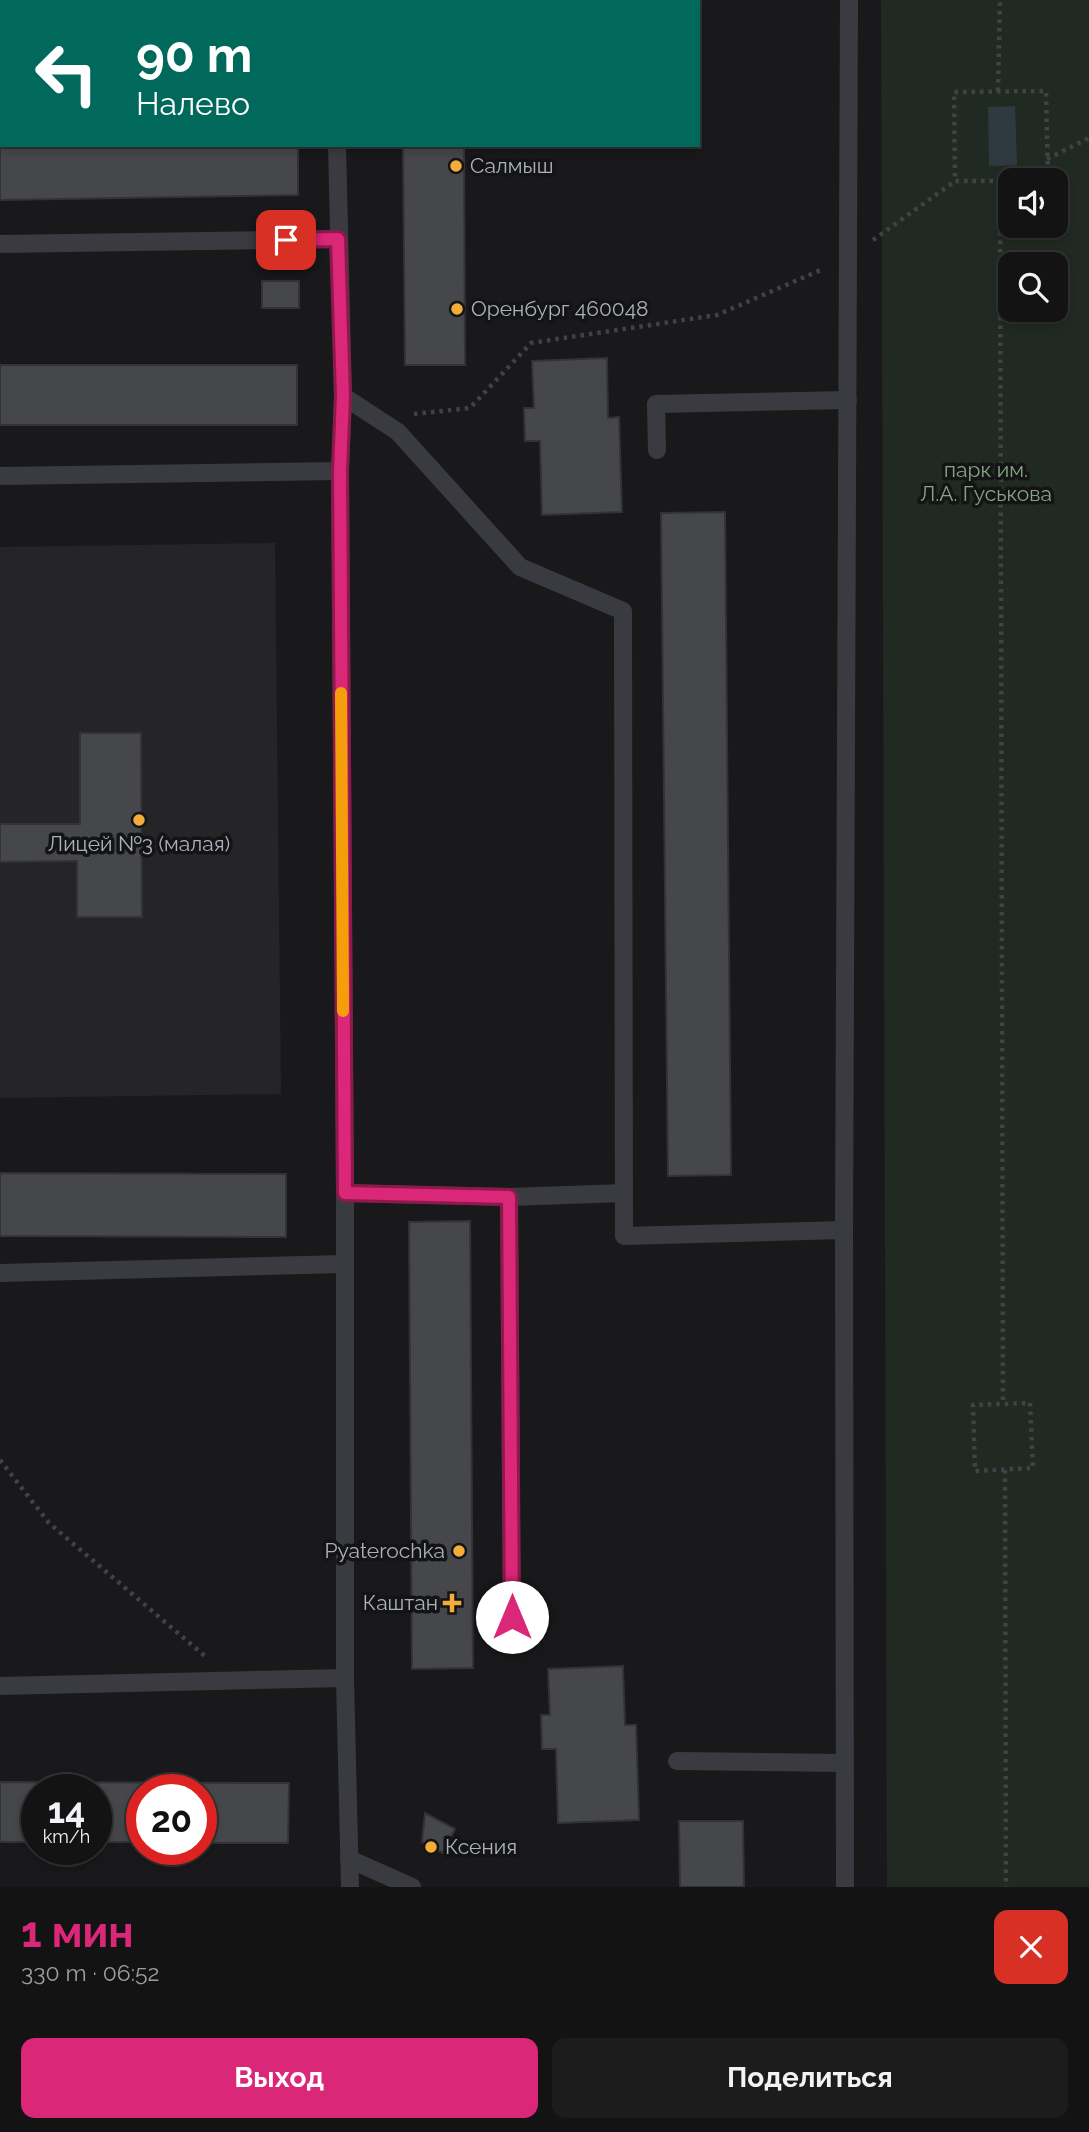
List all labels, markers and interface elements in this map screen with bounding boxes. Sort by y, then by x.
text: 90 m [136,26,252,83]
icon: left [21,28,112,119]
text: Налево [136,85,250,122]
place label: Салмыш [470,153,554,178]
marker: Салмыш [448,158,464,174]
map controls [998,168,1068,322]
button: sound [998,168,1068,238]
pin [256,210,316,270]
icon: arrive [267,221,305,259]
button: search [998,252,1068,322]
place label: Оренбург 460048 [471,296,649,321]
marker: Оренбург 460048 [449,301,465,317]
park label: парк им. Л.А. Гуськова [920,457,1052,506]
marker: Лицей №3 (малая) [131,812,147,828]
place label: Лицей №3 (малая) [48,831,230,856]
place label: Pyaterochka [324,1538,445,1563]
marker: Pyaterochka [451,1543,467,1559]
position arrow [475,1580,549,1654]
place label: Каштан [363,1590,438,1615]
marker: Каштан [444,1595,460,1611]
speed limit sign: 20 [126,1774,217,1865]
text: 14 [48,1790,85,1831]
text: km/h [43,1826,90,1847]
place label: Ксения [445,1834,517,1859]
marker: Ксения [423,1839,439,1855]
text: 1 мин [21,1908,134,1957]
button: close [994,1910,1068,1984]
text: 330 m · 06:52 [21,1959,160,1986]
button: Выход [21,2038,538,2118]
button: Поделиться [552,2038,1068,2118]

